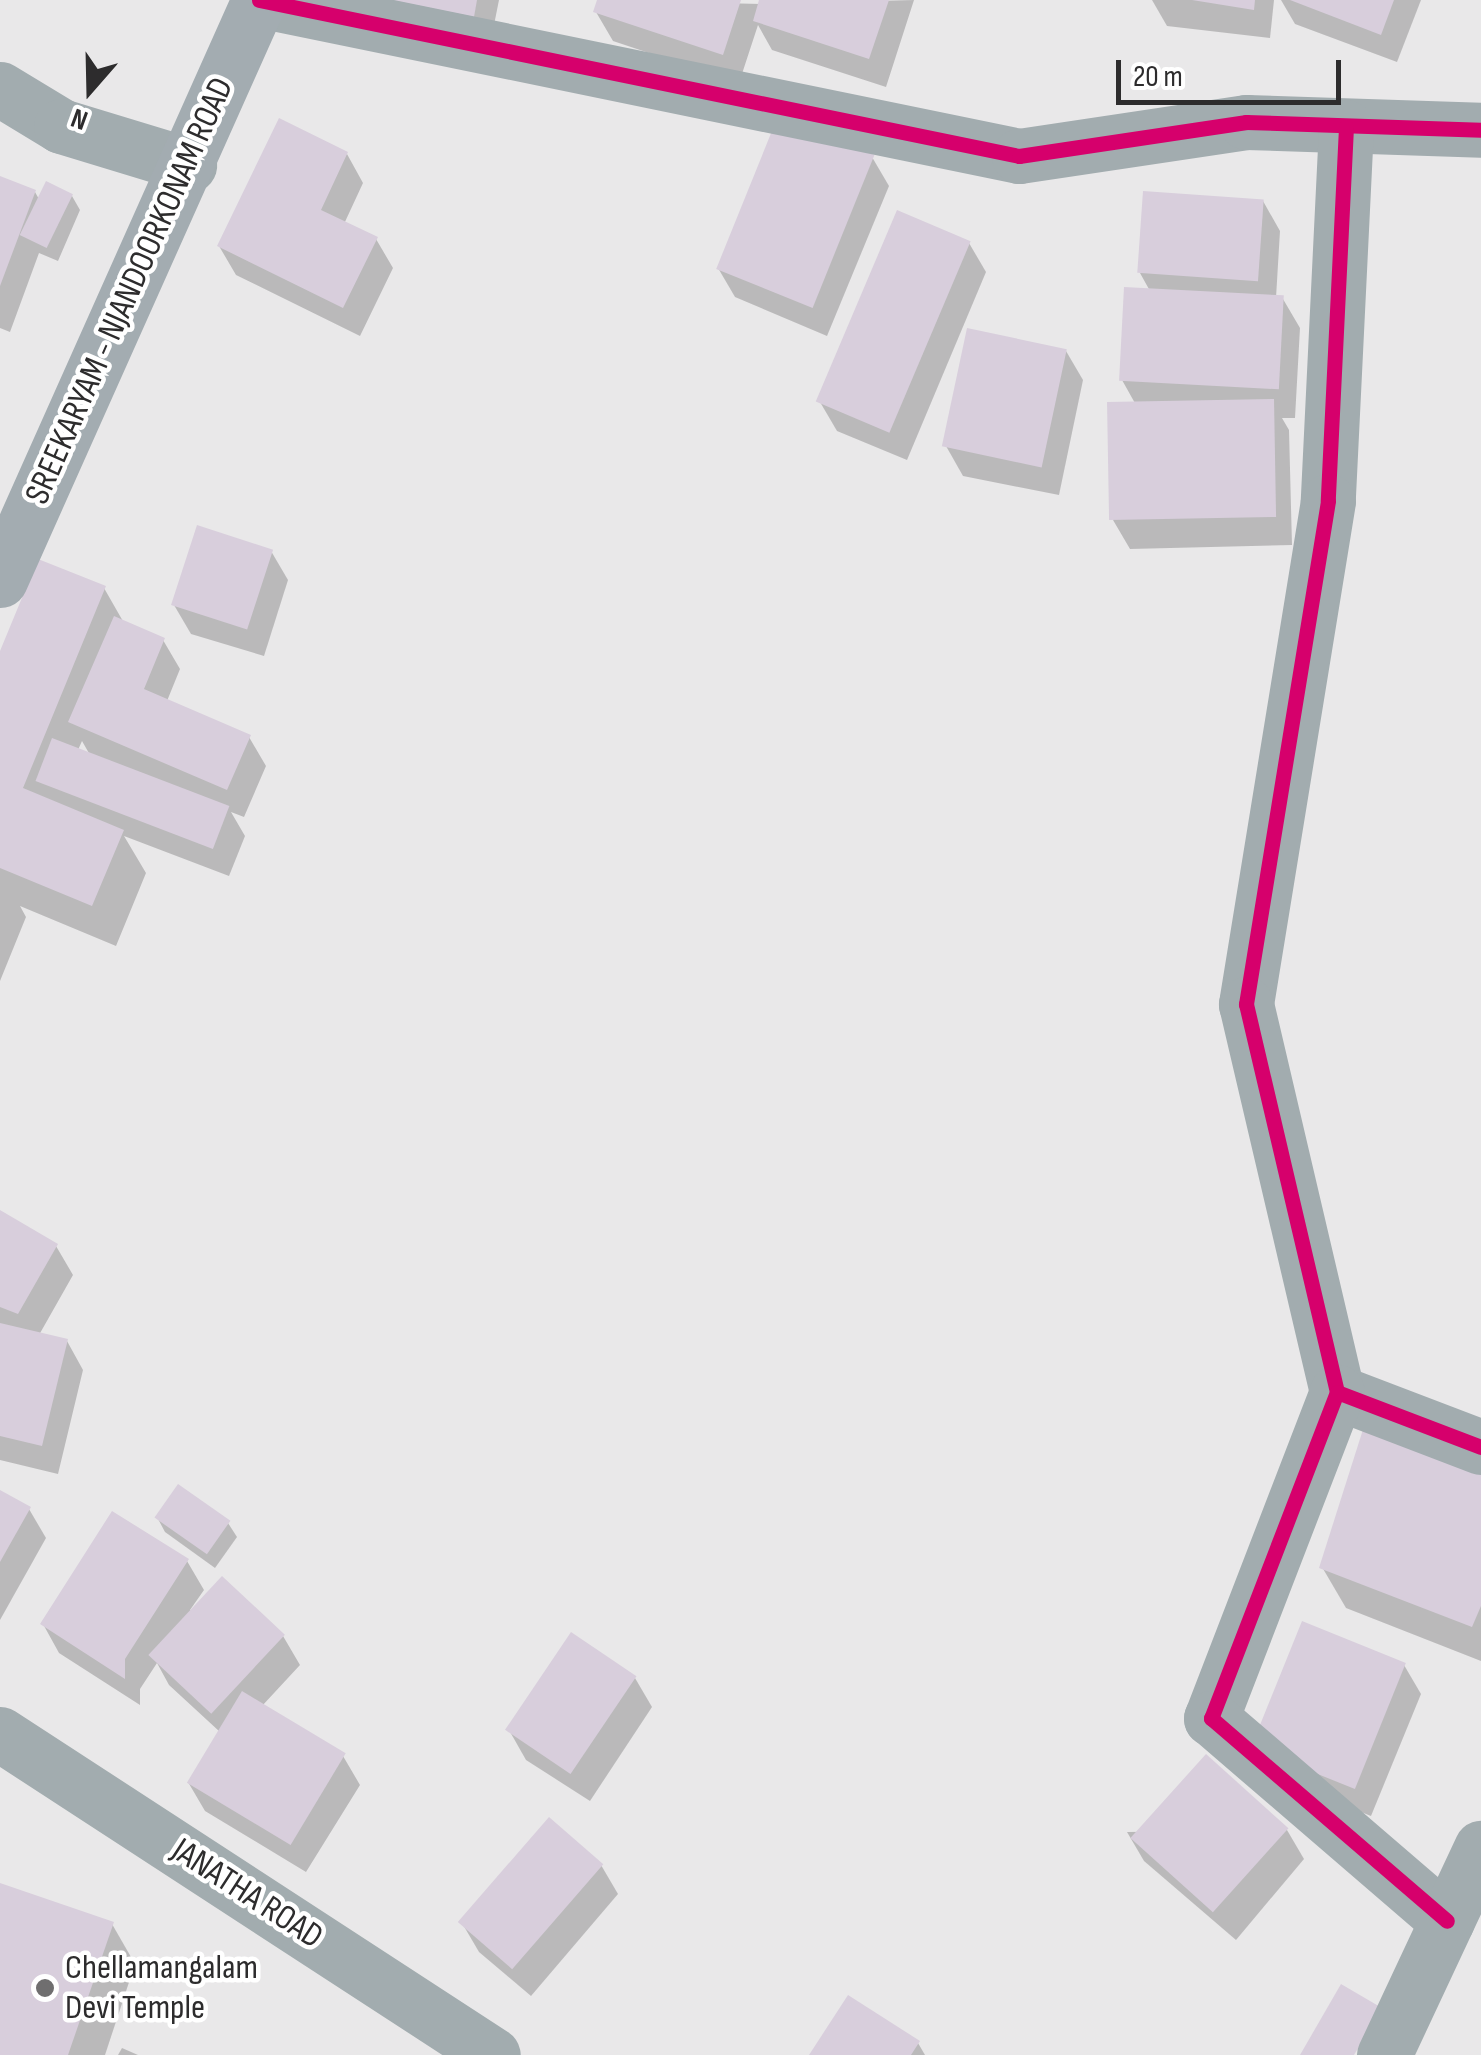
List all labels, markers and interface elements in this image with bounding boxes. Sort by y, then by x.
north arrow [40,40,140,140]
scale bar [1121,40,1346,102]
text: 20 m [1133,59,1183,95]
street label: SREEKARYAM - NJANDOORKONAM ROAD [17,71,243,511]
street label: JANATHA ROAD [164,1830,330,1958]
place label: Chellamangalam Devi Temple [65,1947,258,2029]
marker: Chellamangalam Devi Temple [34,1977,56,1999]

